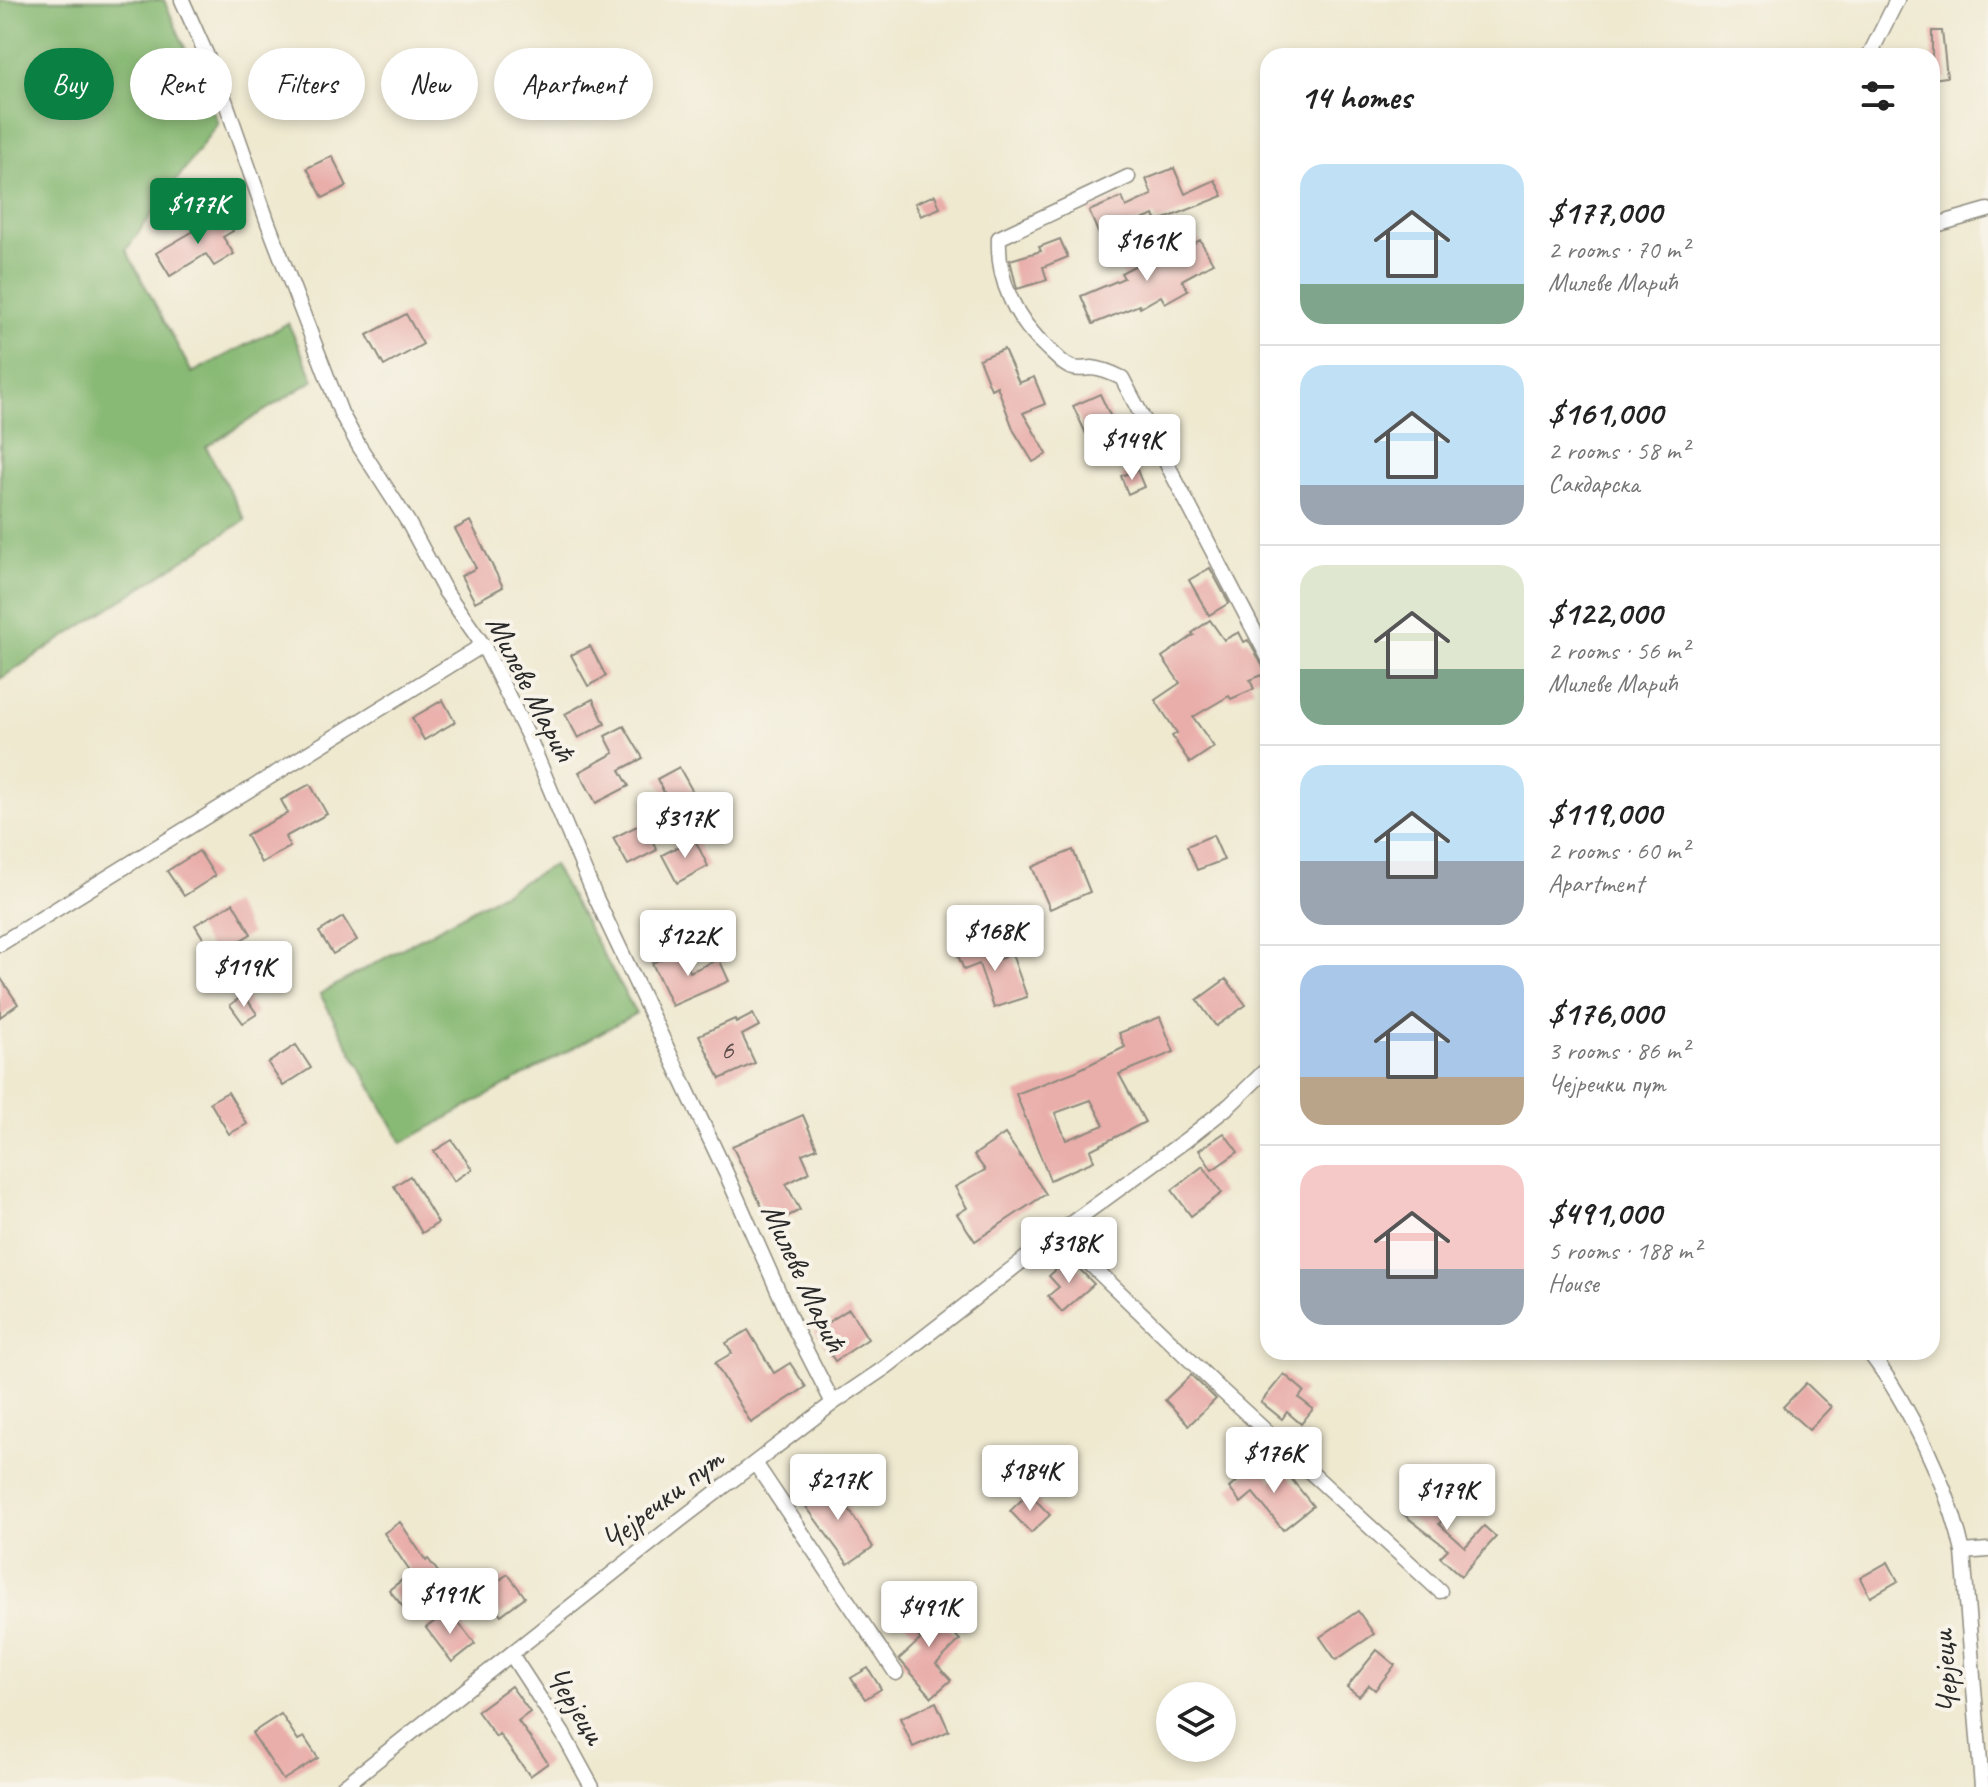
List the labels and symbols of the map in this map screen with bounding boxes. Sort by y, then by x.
pin: $177K [142,178,254,246]
pin: $161K [1091,215,1203,283]
pin: $149K [1076,414,1188,482]
street label: Милеве Мaрић [477,608,586,769]
pin: $317K [629,792,741,860]
pin: $168K [939,905,1051,973]
pin: $122K [632,910,744,978]
pin: $119K [188,941,300,1009]
house number: 6 [721,1032,735,1067]
street label: Милеве Мaрић [752,1196,857,1359]
pin: $318K [1013,1217,1125,1285]
pin: $176K [1218,1427,1330,1495]
street label: Чејречки пут [592,1437,733,1560]
pin: $184K [974,1445,1086,1513]
pin: $217K [782,1454,894,1522]
pin: $179K [1391,1464,1503,1532]
pin: $191K [394,1568,506,1636]
pin: $491K [873,1581,985,1649]
street label: Черјеци [1921,1627,1969,1715]
street label: Черјеци [536,1659,617,1753]

